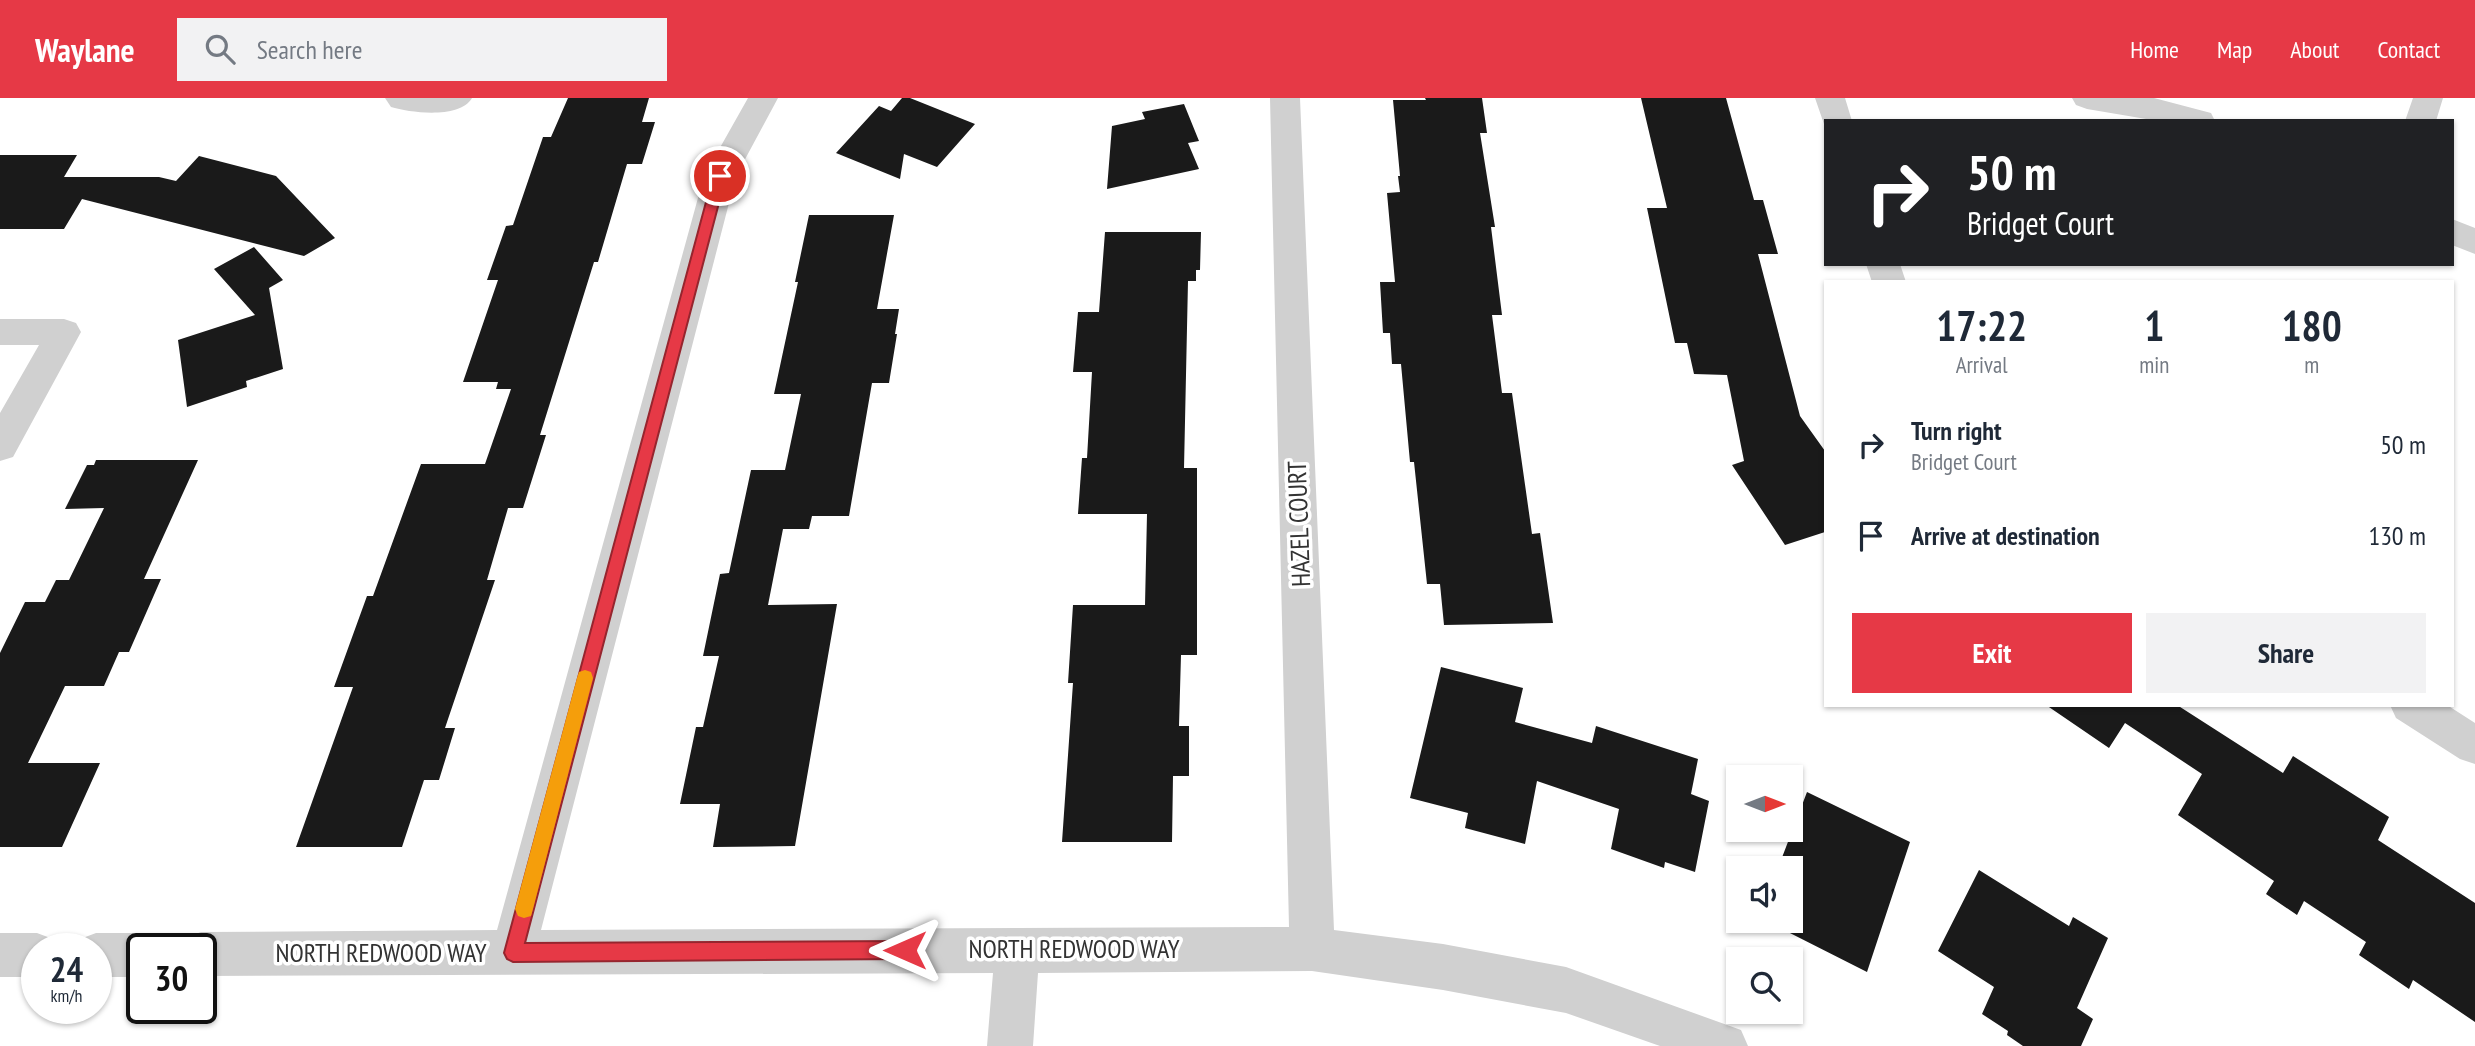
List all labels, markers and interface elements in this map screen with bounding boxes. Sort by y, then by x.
search box [177,18,667,81]
text: Waylane [35,28,135,71]
icon: search [201,30,239,68]
text: Search here [257,33,362,66]
text: Home [2130,34,2179,65]
text: Map [2217,34,2252,65]
text: About [2290,34,2339,65]
text: Contact [2377,34,2440,65]
text: 50 m [1967,140,2056,204]
pin [690,146,750,206]
icon: right [1852,147,1943,238]
icon: arrive [701,157,739,195]
text: Bridget Court [1967,202,2114,244]
text: 17:22 [1936,298,2027,353]
text: 1 [2144,298,2164,353]
text: 180 [2282,298,2342,353]
text: Arrival [1956,350,2008,379]
text: min [2139,350,2169,379]
text: m [2304,350,2319,379]
text: Turn right [1911,414,2002,447]
icon: right [1852,426,1890,464]
text: 50 m [2380,428,2426,461]
text: Bridget Court [1911,447,2017,476]
street label: HAZEL COURT [1280,460,1317,588]
icon: arrive [1852,517,1890,555]
text: Arrive at destination [1911,519,2100,552]
text: 130 m [2368,519,2426,552]
button: Exit [1852,613,2132,693]
button: Share [2146,613,2426,693]
north arrow [1726,765,1802,842]
map controls [1726,765,1803,1024]
button: sound [1726,856,1803,933]
position arrow [868,913,942,987]
street label: NORTH REDWOOD WAY [968,932,1180,965]
speed limit sign: 30 [126,933,217,1024]
street label: NORTH REDWOOD WAY [275,936,487,969]
text: 24 [50,946,83,992]
button: search [1726,947,1803,1024]
text: km/h [51,984,82,1007]

